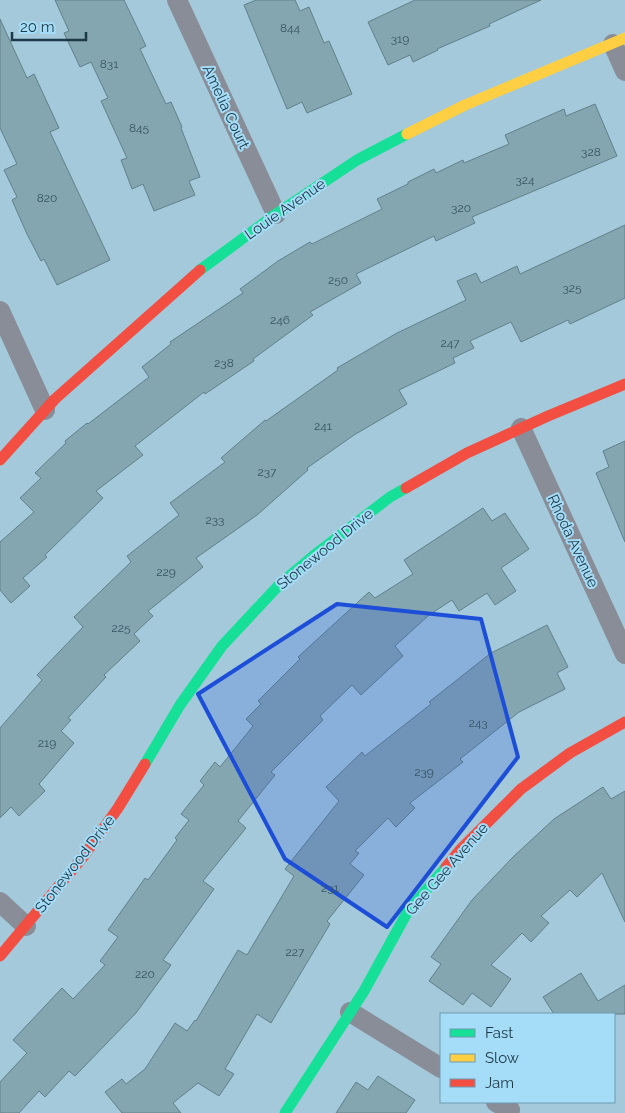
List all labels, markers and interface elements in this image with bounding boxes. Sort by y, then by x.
scale bar [12,10,86,42]
text: 20 m [20,18,55,36]
house number: 844 [280,21,301,35]
house number: 319 [391,32,409,46]
house number: 831 [100,57,118,71]
street label: Amelia Court [199,62,253,152]
house number: 845 [129,121,150,135]
house number: 328 [581,145,601,159]
house number: 324 [515,173,535,187]
street label: Louie Avenue [241,174,329,243]
house number: 820 [37,191,57,205]
house number: 320 [451,201,471,215]
house number: 250 [328,273,348,287]
house number: 325 [562,281,582,295]
house number: 246 [270,313,290,327]
house number: 247 [440,336,460,350]
house number: 238 [214,356,234,370]
house number: 241 [314,419,332,433]
house number: 237 [257,465,277,479]
street label: Rhoda Avenue [544,491,603,591]
street label: Stonewood Drive [273,504,377,593]
house number: 233 [205,513,225,527]
house number: 229 [156,565,176,579]
house number: 225 [111,621,131,635]
house number: 243 [468,716,488,730]
house number: 219 [38,736,56,750]
house number: 239 [414,765,434,779]
street label: Stonewood Drive [31,811,119,916]
street label: Gee Gee Avenue [402,819,492,919]
house number: 231 [321,881,339,895]
house number: 227 [286,945,305,959]
house number: 220 [135,967,155,981]
legend [440,1013,615,1103]
text: Fast [485,1024,513,1042]
text: Slow [485,1049,519,1067]
text: Jam [485,1074,514,1092]

